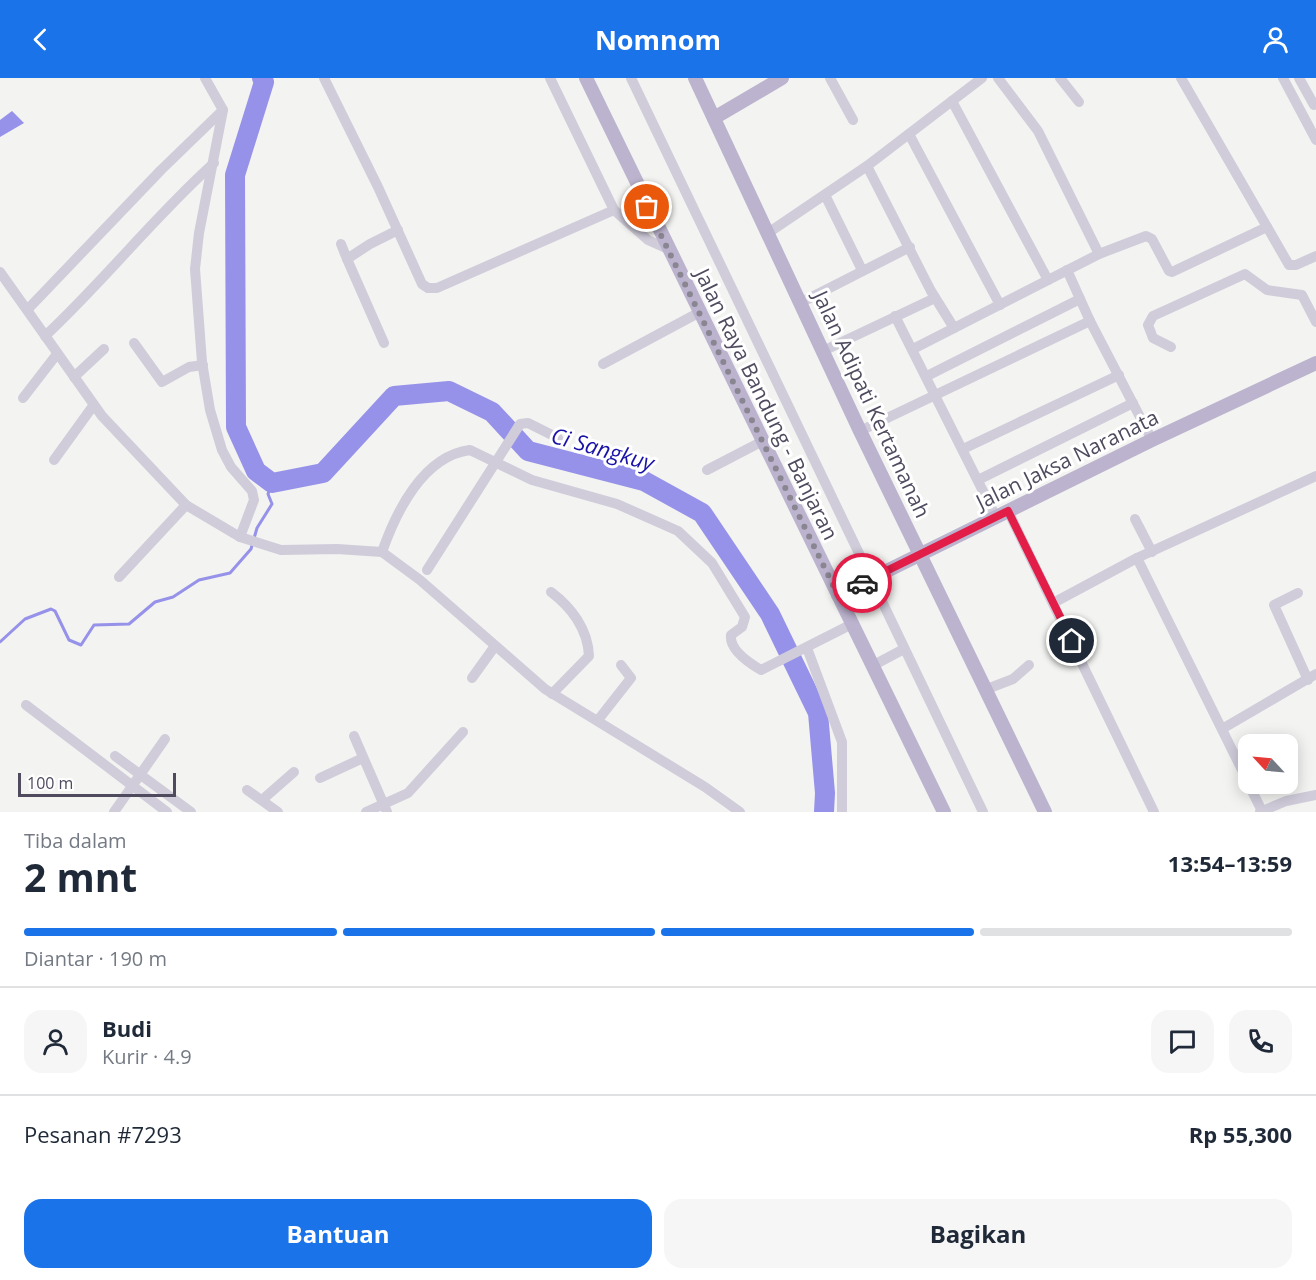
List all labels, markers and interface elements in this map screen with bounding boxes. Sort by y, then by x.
text: Nomnom [595,21,721,58]
icon: back [24,23,57,56]
icon: person [1259,23,1292,56]
pin [621,181,672,232]
icon: bag [630,190,663,223]
street label: Jalan Raya Bandung - Banjaran [688,262,845,544]
street label: Jalan Adipati Kertamanah [806,284,937,522]
street label: Jalan Jaksa Naranata [969,403,1163,516]
water label: Ci Sangkuy [548,419,660,477]
courier [832,553,892,613]
icon: car [846,567,879,600]
pin [1046,615,1097,666]
icon: home [1055,624,1088,657]
north arrow [1238,734,1298,794]
map controls [1238,734,1298,794]
scale bar [18,770,176,798]
text: 100 m [27,772,73,794]
text: Tiba dalam [24,827,127,854]
text: 13:54–13:59 [1168,848,1292,878]
text: 2 mnt [24,850,137,903]
text: Diantar · 190 m [24,945,167,972]
button: person [24,1010,87,1073]
button: chat [1151,1010,1214,1073]
button: phone [1229,1010,1292,1073]
text: Budi [102,1013,152,1043]
text: Kurir · 4.9 [102,1043,192,1070]
text: Pesanan #7293 [24,1119,182,1149]
text: Rp 55,300 [1189,1119,1292,1149]
button: Bantuan [24,1199,652,1268]
button: Bagikan [664,1199,1292,1268]

